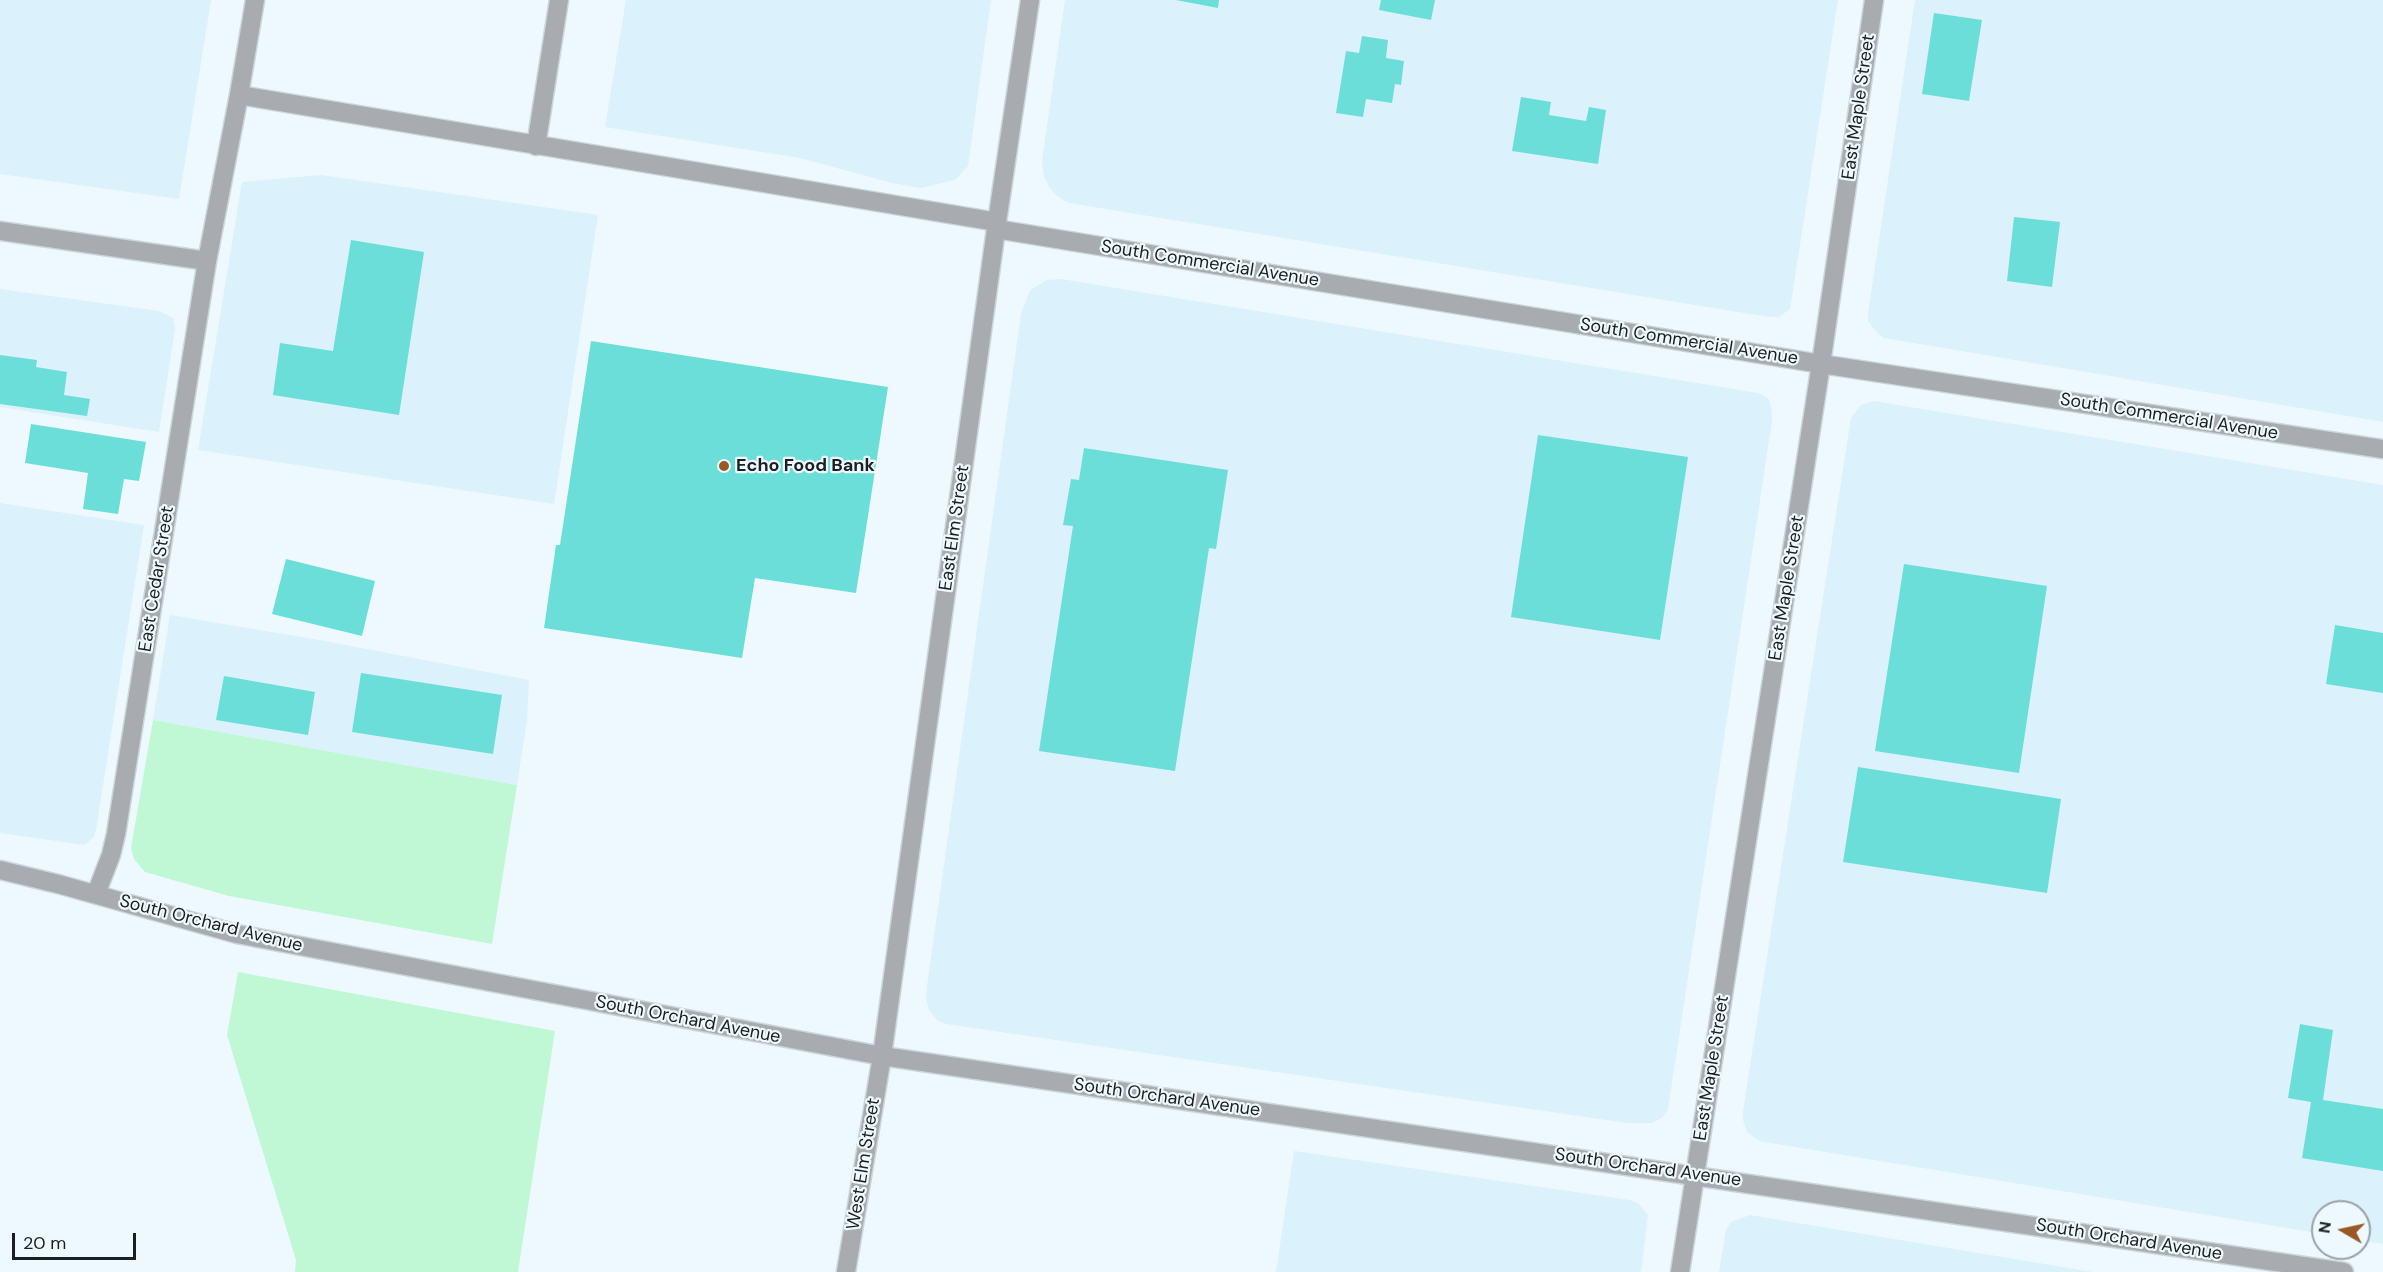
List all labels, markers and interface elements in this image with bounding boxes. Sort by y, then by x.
street label: East Maple Street [1838,33,1880,181]
street label: South Commercial Avenue [1100,236,1320,292]
street label: South Commercial Avenue [1579,314,1799,370]
street label: South Commercial Avenue [2059,389,2279,445]
place label: Echo Food Bank [736,455,875,477]
marker: Echo Food Bank [717,459,731,473]
street label: East Elm Street [936,464,974,592]
street label: East Cedar Street [135,505,179,653]
street label: East Maple Street [1765,514,1809,662]
street label: South Orchard Avenue [117,891,305,957]
street label: South Orchard Avenue [594,991,782,1049]
street label: East Maple Street [1690,994,1734,1142]
street label: South Orchard Avenue [1072,1074,1262,1122]
street label: West Elm Street [843,1097,885,1231]
street label: South Orchard Avenue [1553,1144,1743,1192]
north arrow [2311,1200,2371,1260]
street label: South Orchard Avenue [2035,1215,2223,1265]
text: N [2313,1220,2336,1235]
scale bar [15,1221,140,1259]
text: 20 m [23,1231,66,1255]

